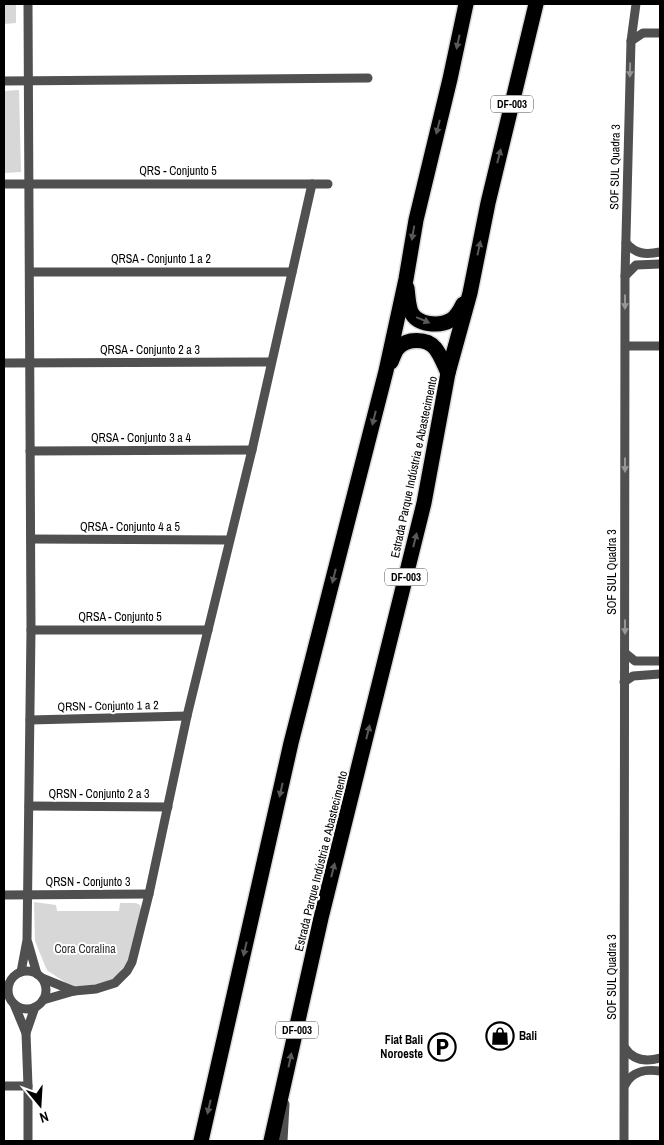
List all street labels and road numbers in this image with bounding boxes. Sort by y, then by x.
road number: DF-003 [491,96,533,112]
street label: SOF SUL Quadra 3 [606,124,624,210]
street label: QRS - Conjunto 5 [139,163,217,179]
street label: QRSA - Conjunto 1 a 2 [111,251,211,267]
street label: QRSA - Conjunto 2 a 3 [100,342,200,358]
street label: Estrada Parque Indústria e Abastecimento [387,375,441,559]
street label: QRSA - Conjunto 3 a 4 [91,430,192,446]
street label: QRSA - Conjunto 4 a 5 [80,519,181,535]
street label: SOF SUL Quadra 3 [604,529,620,615]
road number: DF-003 [385,568,427,586]
street label: QRSA - Conjunto 5 [78,609,162,625]
street label: QRSN - Conjunto 1 a 2 [57,697,159,715]
street label: Estrada Parque Indústria e Abastecimento [291,769,351,953]
street label: QRSN - Conjunto 2 a 3 [48,786,150,802]
street label: QRSN - Conjunto 3 [46,874,130,890]
street label: SOF SUL Quadra 3 [604,934,620,1020]
road number: DF-003 [276,1022,318,1038]

